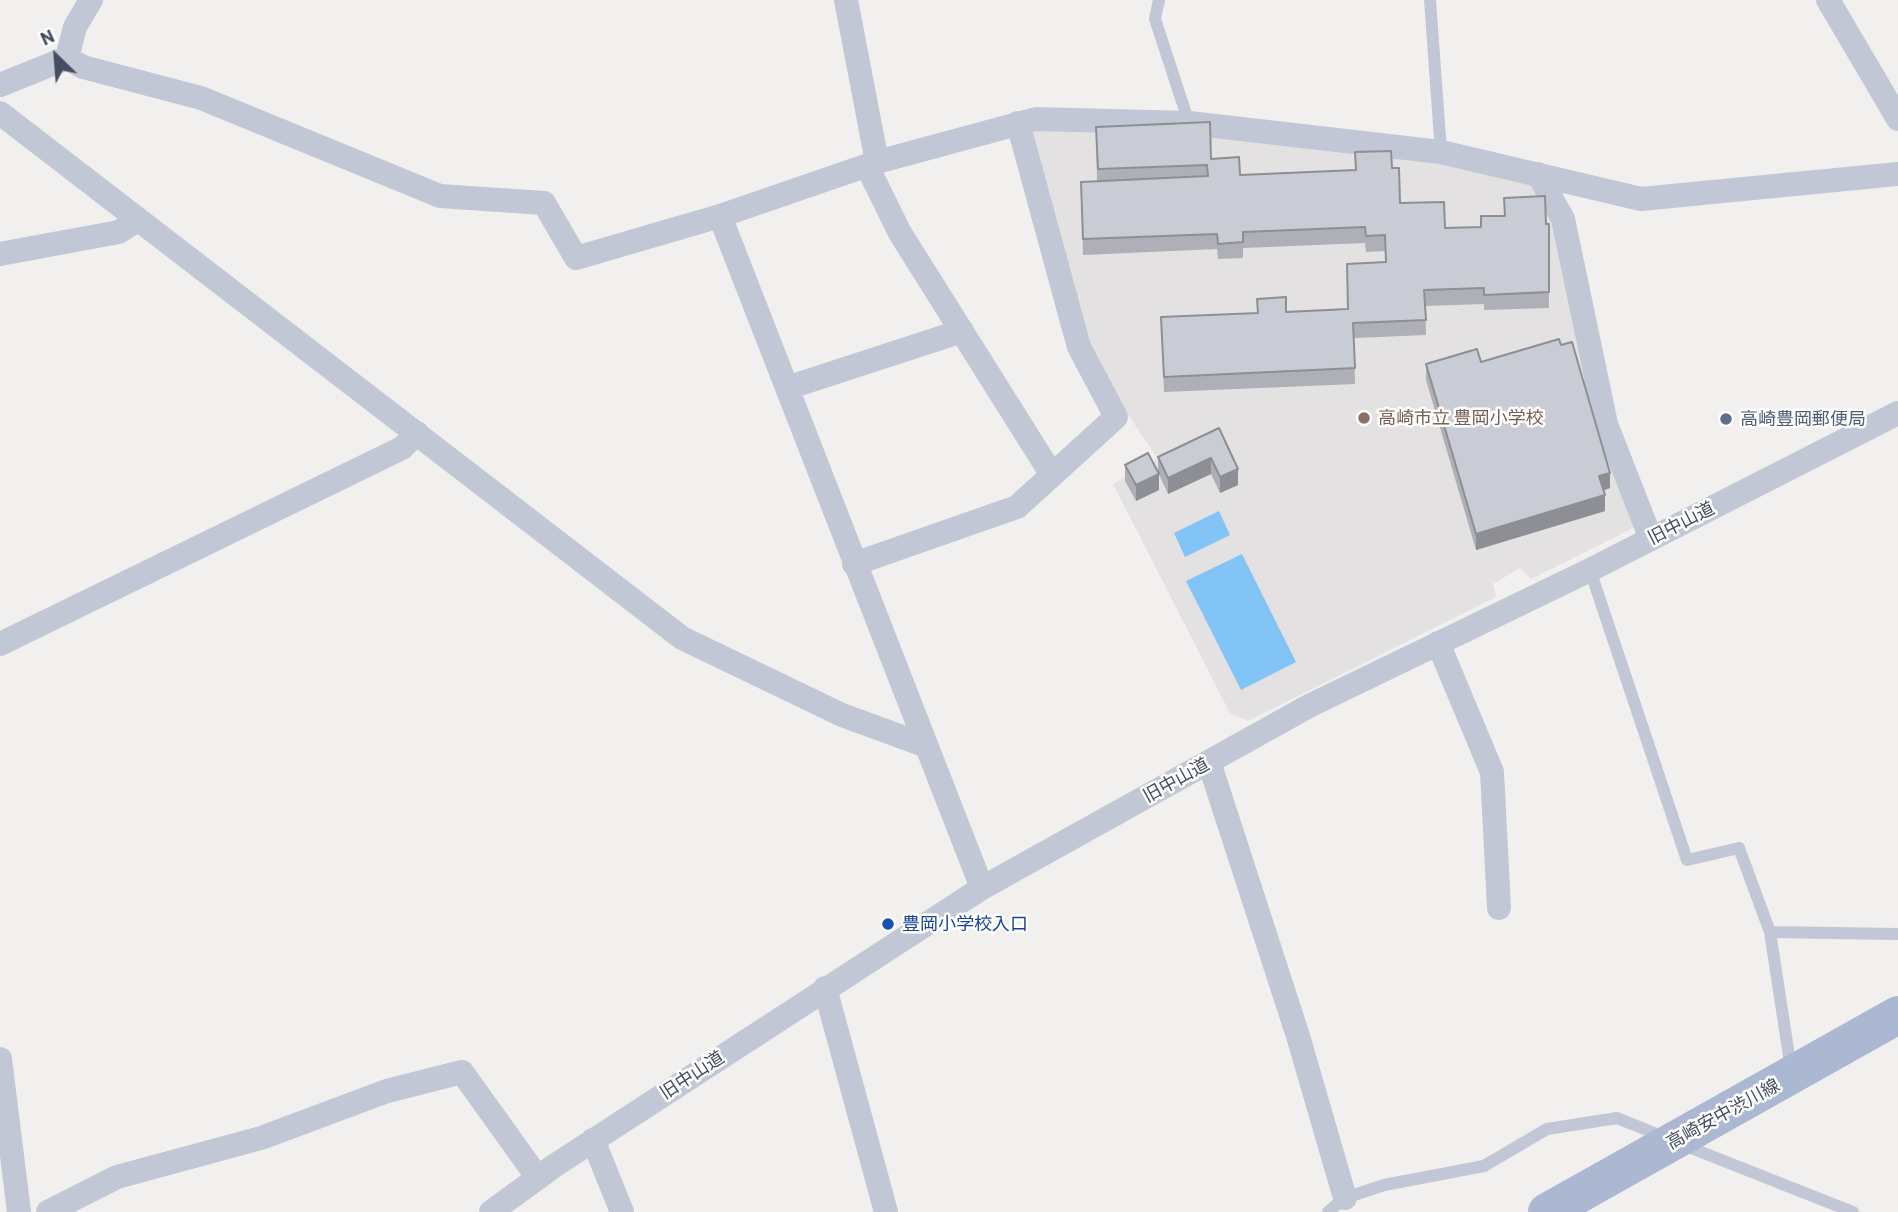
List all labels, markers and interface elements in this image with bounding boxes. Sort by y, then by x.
north arrow [21,21,91,91]
text: N [36,23,57,50]
place label: 高崎市立 豊岡小学校 [1378,407,1544,429]
place label: 高崎豊岡郵便局 [1740,408,1866,430]
marker: 高崎市立 豊岡小学校 [1356,410,1372,426]
marker: 高崎豊岡郵便局 [1718,411,1734,427]
street label: 旧中山道 [1644,497,1718,549]
street label: 旧中山道 [1139,753,1213,807]
place label: 豊岡小学校入口 [902,913,1028,935]
marker: 豊岡小学校入口 [880,916,896,932]
street label: 旧中山道 [656,1046,728,1104]
street label: 高崎安中渋川線 [1663,1074,1783,1154]

